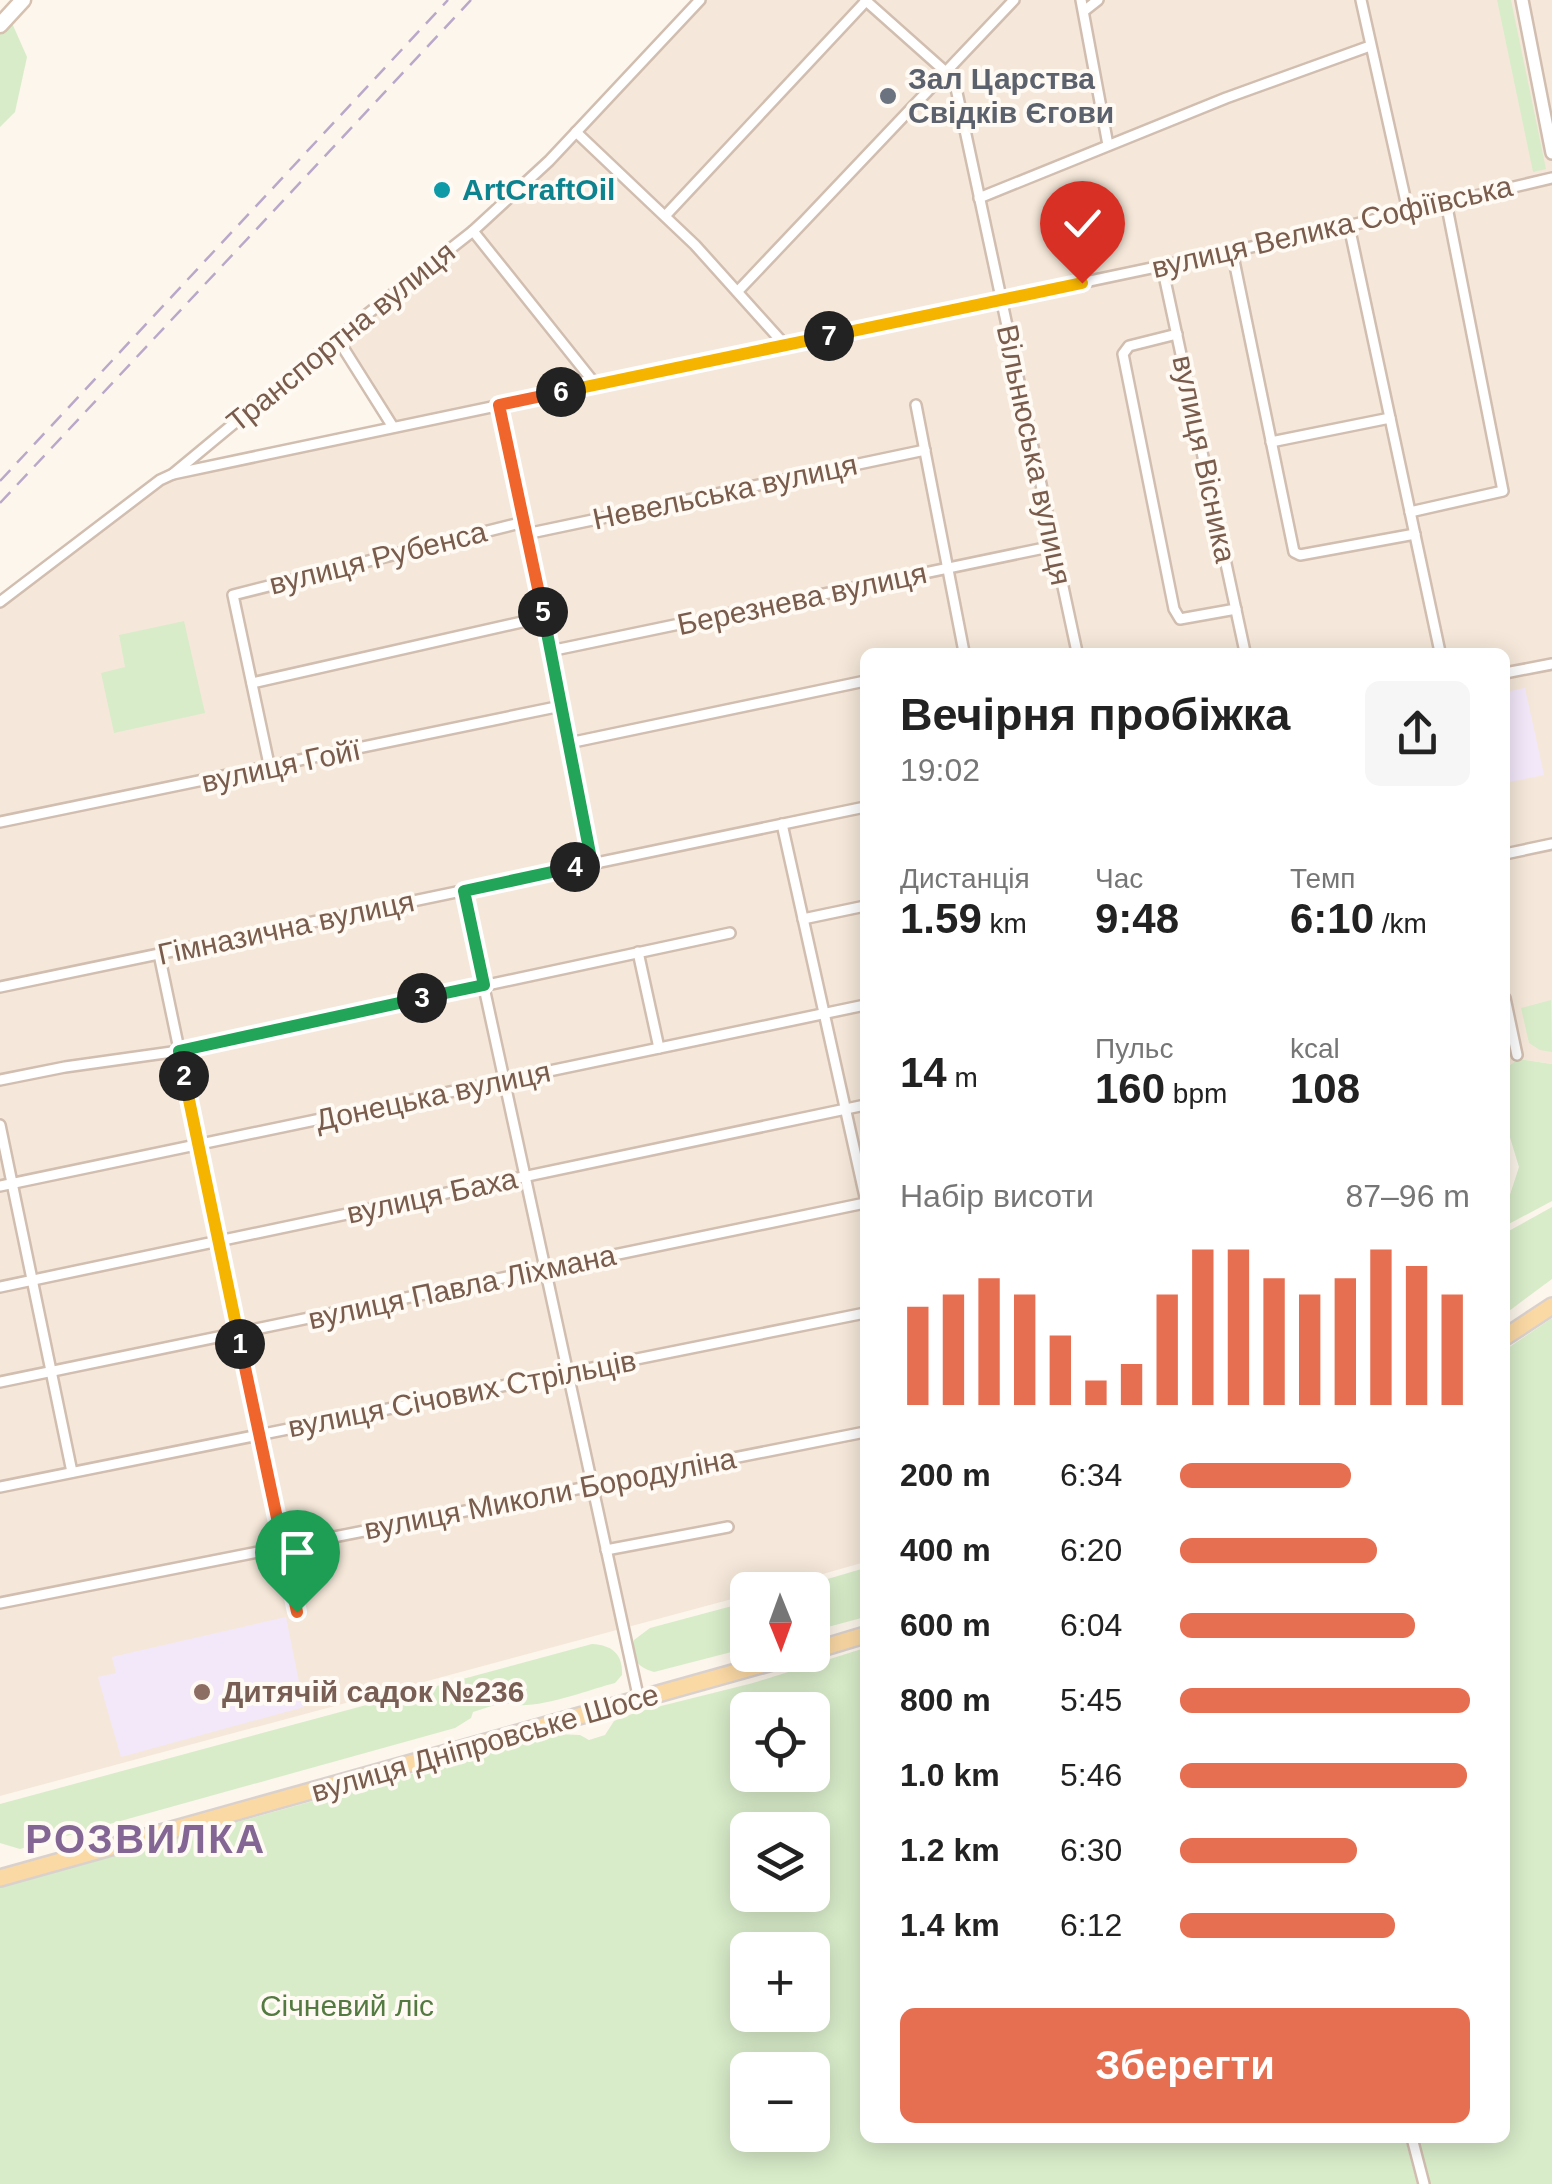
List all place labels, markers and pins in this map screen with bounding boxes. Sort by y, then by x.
place label: Зал Царства Свідків Єгови [908,62,1114,129]
marker: Зал Царства Свідків Єгови [877,85,899,107]
place label: ArtCraftOil [462,173,615,206]
marker: ArtCraftOil [431,179,453,201]
pin [1040,181,1125,284]
pin: 7 [804,311,854,361]
pin: 6 [536,367,586,417]
pin: 5 [518,587,568,637]
pin: 4 [550,842,600,892]
pin: 3 [397,973,447,1023]
pin: 2 [159,1051,209,1101]
pin: 1 [215,1319,265,1369]
pin [255,1510,340,1613]
place label: Дитячій садок №236 [222,1675,525,1708]
marker: Дитячій садок №236 [191,1681,213,1703]

